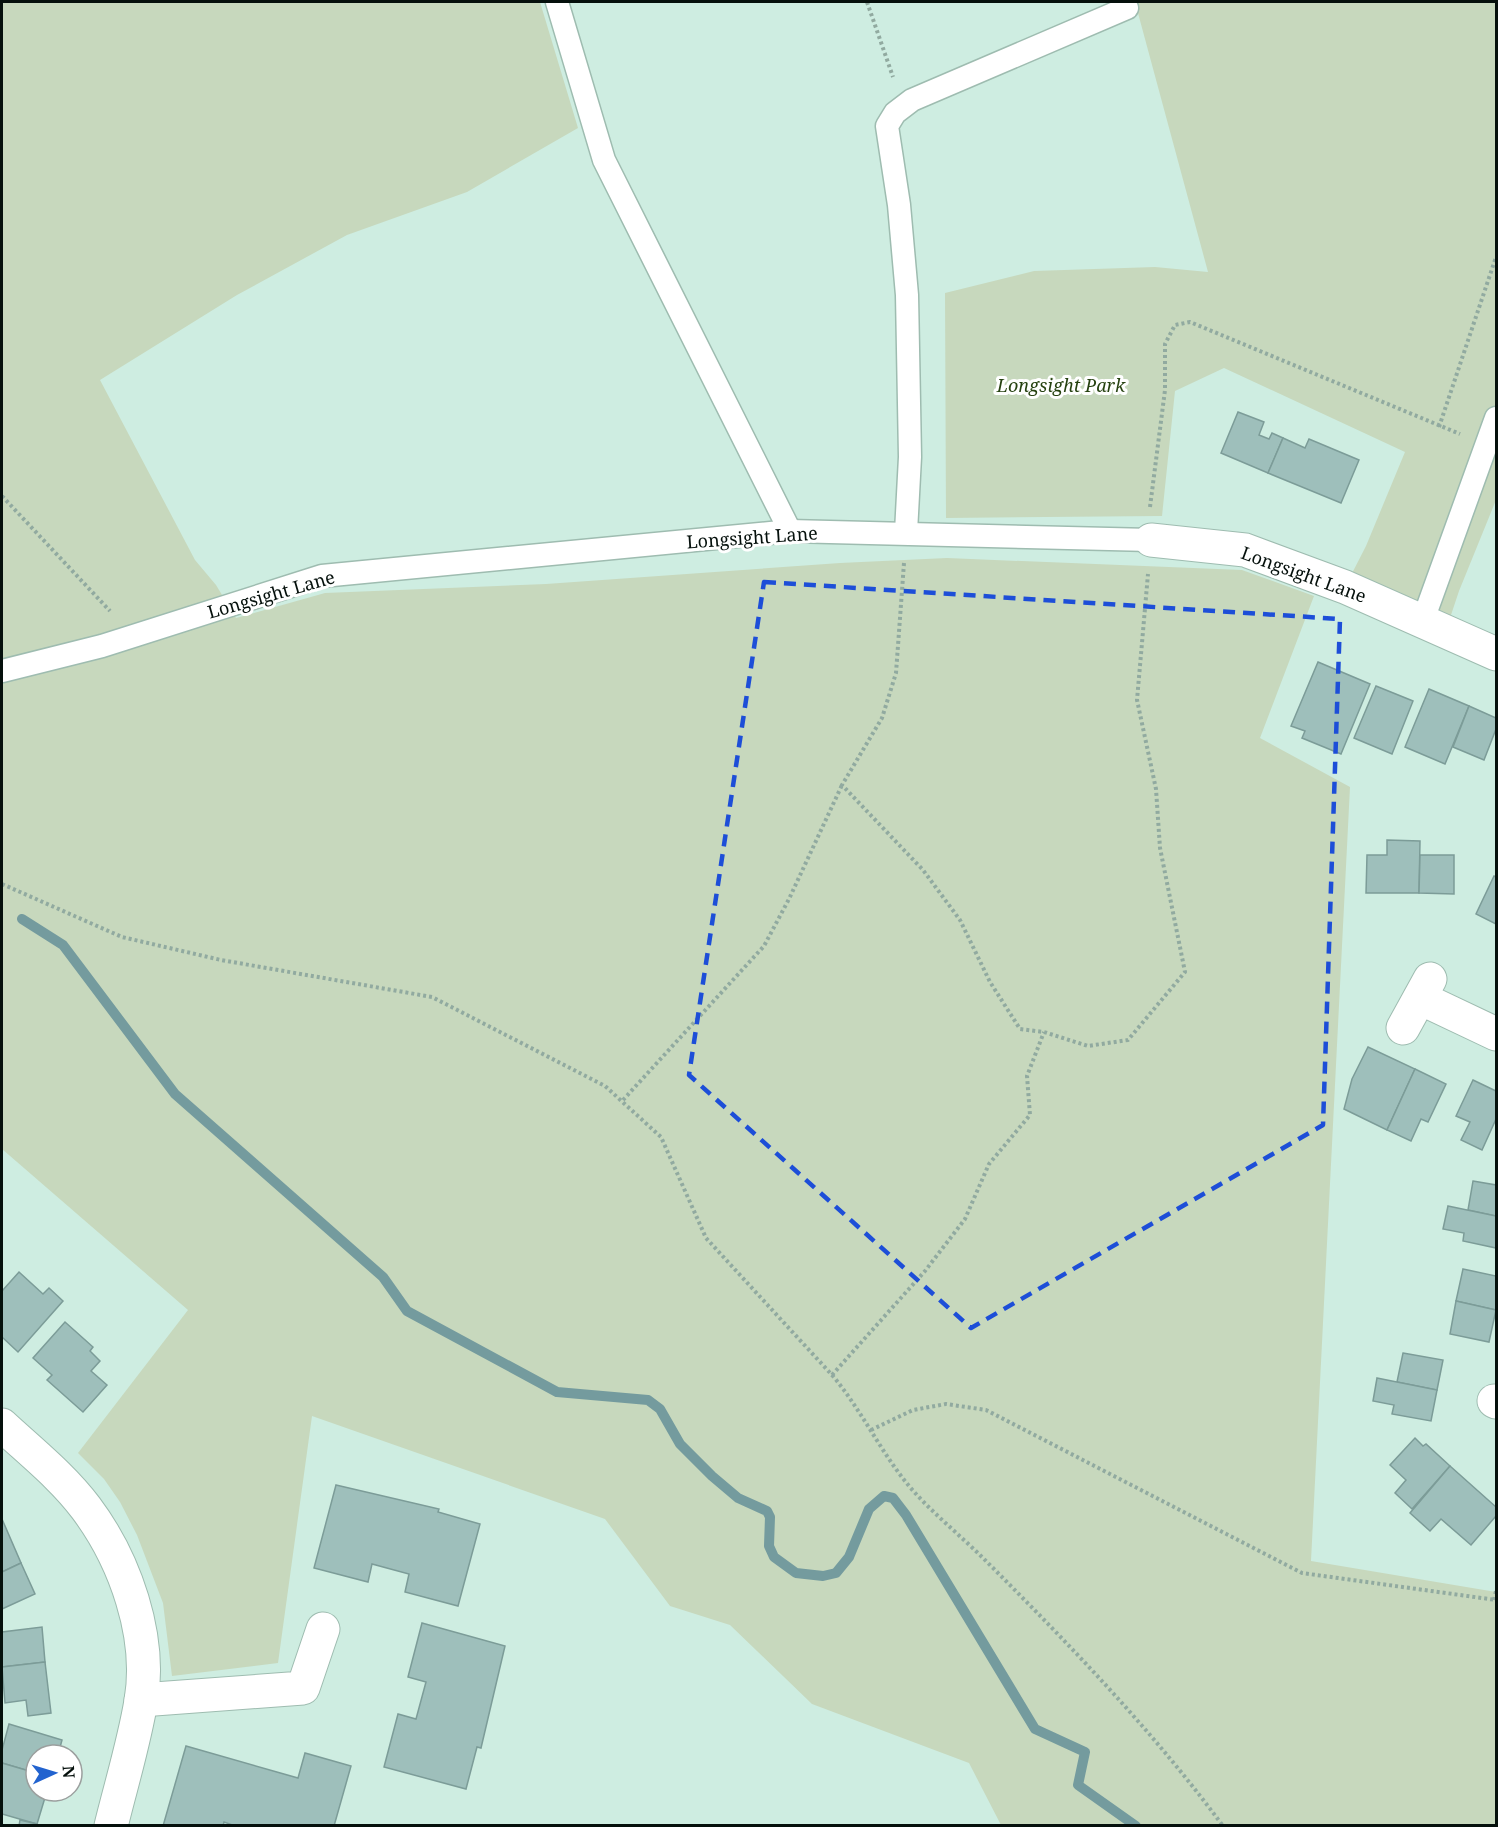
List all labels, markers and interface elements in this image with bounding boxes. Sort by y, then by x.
park label: Longsight Park [996,373,1126,397]
street label: Longsight Lane [686,520,818,554]
street label: Longsight Lane [1238,540,1370,608]
street label: Longsight Lane [204,564,338,624]
north arrow [24,1743,84,1803]
text: N [58,1765,80,1779]

